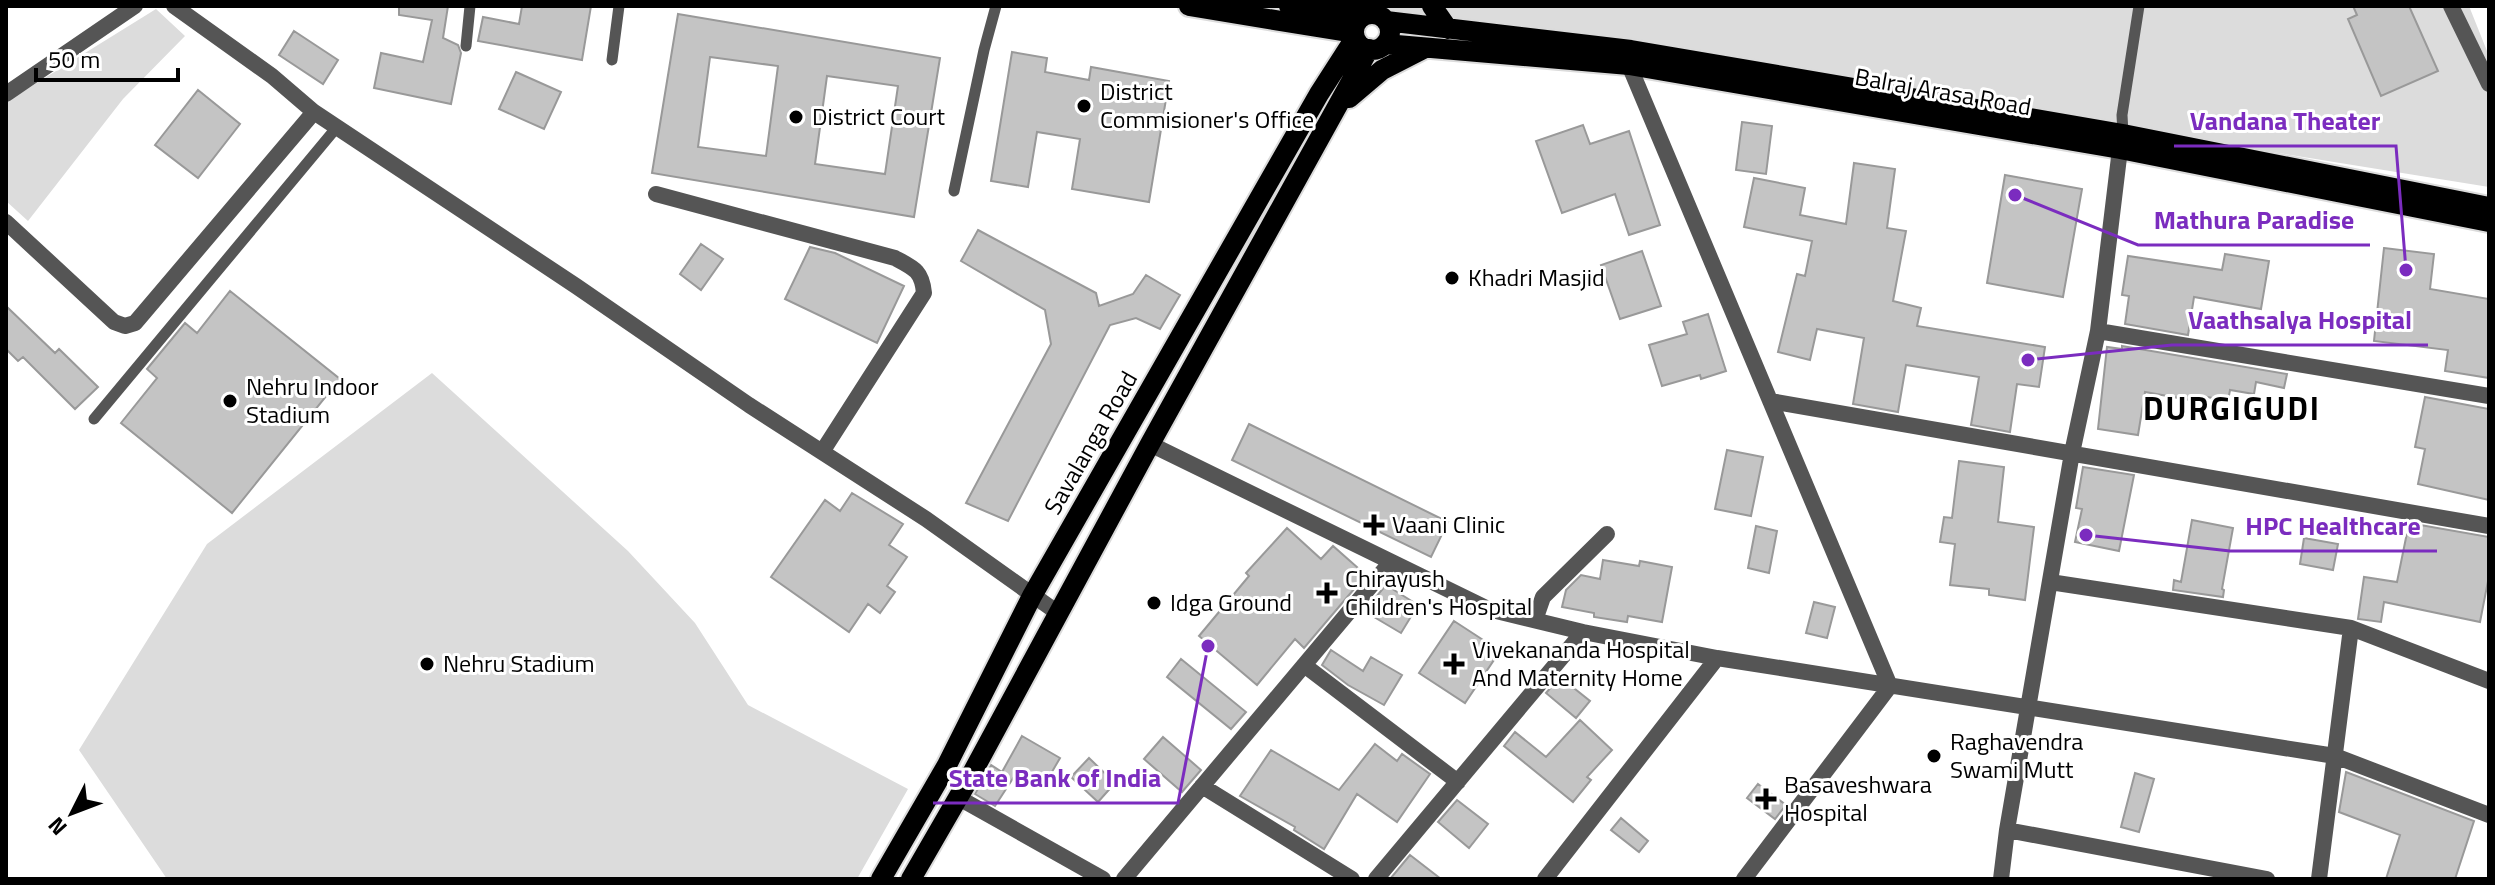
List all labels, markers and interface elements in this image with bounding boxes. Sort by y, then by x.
scale bar [36,32,178,82]
text: 50 m [48,41,100,77]
street label: Balraj Arasa Road [1852,58,2034,124]
place label: District Commisioner's Office [1100,73,1314,137]
callout: Vandana Theater [2174,96,2396,146]
marker: District Commisioner's Office [1075,97,1093,115]
place label: District Court [812,98,946,134]
text: Vandana Theater [2190,101,2381,140]
marker: District Court [787,108,805,126]
callout: Mathura Paradise [2138,195,2370,245]
text: Mathura Paradise [2154,200,2354,239]
place label: Khadri Masjid [1468,259,1605,295]
marker: Khadri Masjid [1443,269,1461,287]
callout: Vaathsalya Hospital [2172,295,2428,345]
text: Vaathsalya Hospital [2188,300,2412,339]
street label: Savalanga Road [1034,364,1146,521]
place label: Nehru Indoor Stadium [246,368,379,432]
district label: DURGIGUDI [2143,384,2321,432]
marker: Nehru Indoor Stadium [221,392,239,410]
callout: HPC Healthcare [2230,501,2437,551]
place label: Vaani Clinic [1392,506,1505,542]
text: HPC Healthcare [2245,506,2421,545]
marker: Vaani Clinic [1363,514,1385,536]
place label: Chirayush Children's Hospital [1345,560,1532,624]
marker: Chirayush Children's Hospital [1316,582,1338,604]
place label: Idga Ground [1170,584,1292,620]
marker: Idga Ground [1145,594,1163,612]
place label: Vivekananda Hospital And Maternity Home [1472,631,1690,695]
place label: Nehru Stadium [443,645,594,681]
marker: Vivekananda Hospital And Maternity Home [1443,653,1465,675]
marker: Nehru Stadium [418,655,436,673]
place label: Raghavendra Swami Mutt [1950,723,2083,787]
marker: Raghavendra Swami Mutt [1925,747,1943,765]
callout: State Bank of India [933,753,1178,803]
text: State Bank of India [949,758,1161,797]
place label: Basaveshwara Hospital [1784,766,1932,830]
north arrow [32,773,112,853]
marker: Basaveshwara Hospital [1755,788,1777,810]
text: N [39,809,75,843]

